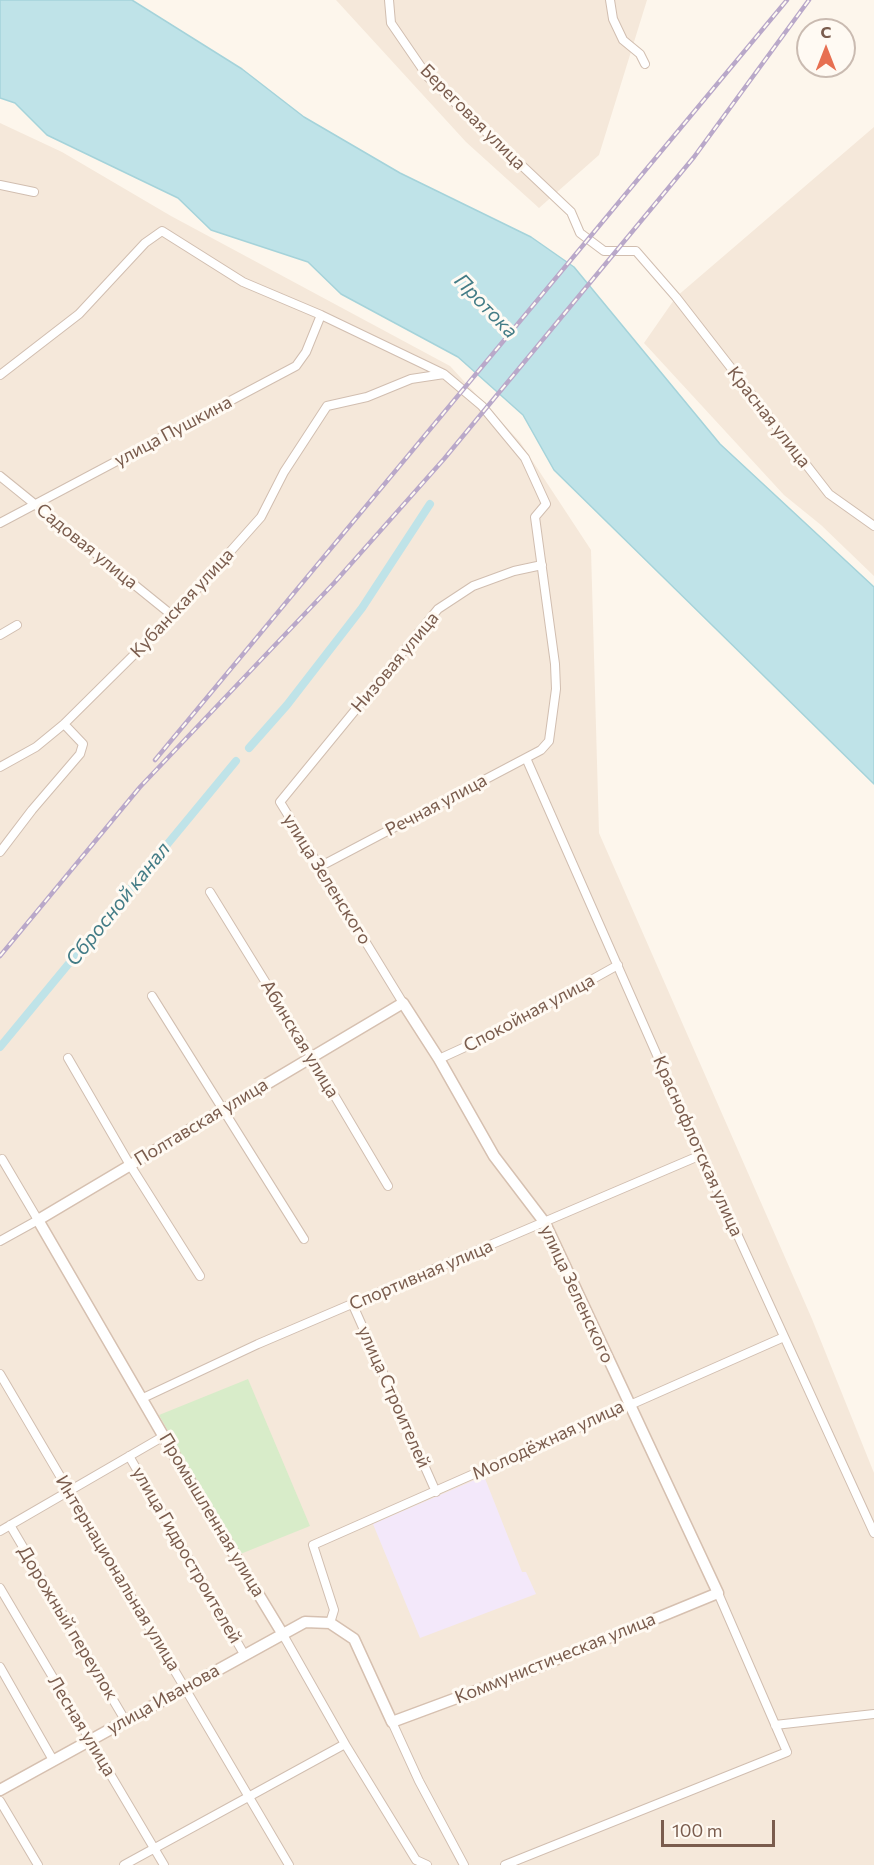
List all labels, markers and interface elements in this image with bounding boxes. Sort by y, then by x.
north arrow [796,18,856,78]
text: С [821,22,831,41]
street label: Береговая улица [416,60,530,174]
water label: Протока [449,269,523,343]
street label: Красная улица [723,362,815,472]
street label: улица Пушкина [111,391,235,471]
street label: Садовая улица [32,499,142,593]
street label: Кубанская улица [126,544,238,662]
street label: Низовая улица [347,607,443,717]
street label: Речная улица [382,769,490,841]
street label: улица Зеленского [278,810,376,948]
water label: Сбросной канал [61,837,175,971]
street label: Спокойная улица [460,969,598,1057]
street label: Абинская улица [256,976,344,1102]
street label: Краснофлотская улица [648,1052,748,1240]
street label: Полтавская улица [130,1074,272,1170]
street label: улица Зеленского [536,1221,618,1367]
street label: Спортивная улица [346,1235,496,1315]
street label: улица Строителей [353,1323,435,1471]
street label: Молодёжная улица [469,1395,627,1485]
street label: Промышленная улица [155,1429,269,1601]
street label: улица Гидростроителей [128,1463,246,1647]
street label: Интернациональная улица [51,1471,185,1675]
street label: Дорожный переулок [13,1542,123,1704]
street label: Коммунистическая улица [452,1608,658,1708]
street label: улица Иванова [103,1659,223,1739]
street label: Лесная улица [43,1672,121,1780]
scale bar [664,1808,778,1846]
text: 100 m [672,1819,722,1841]

